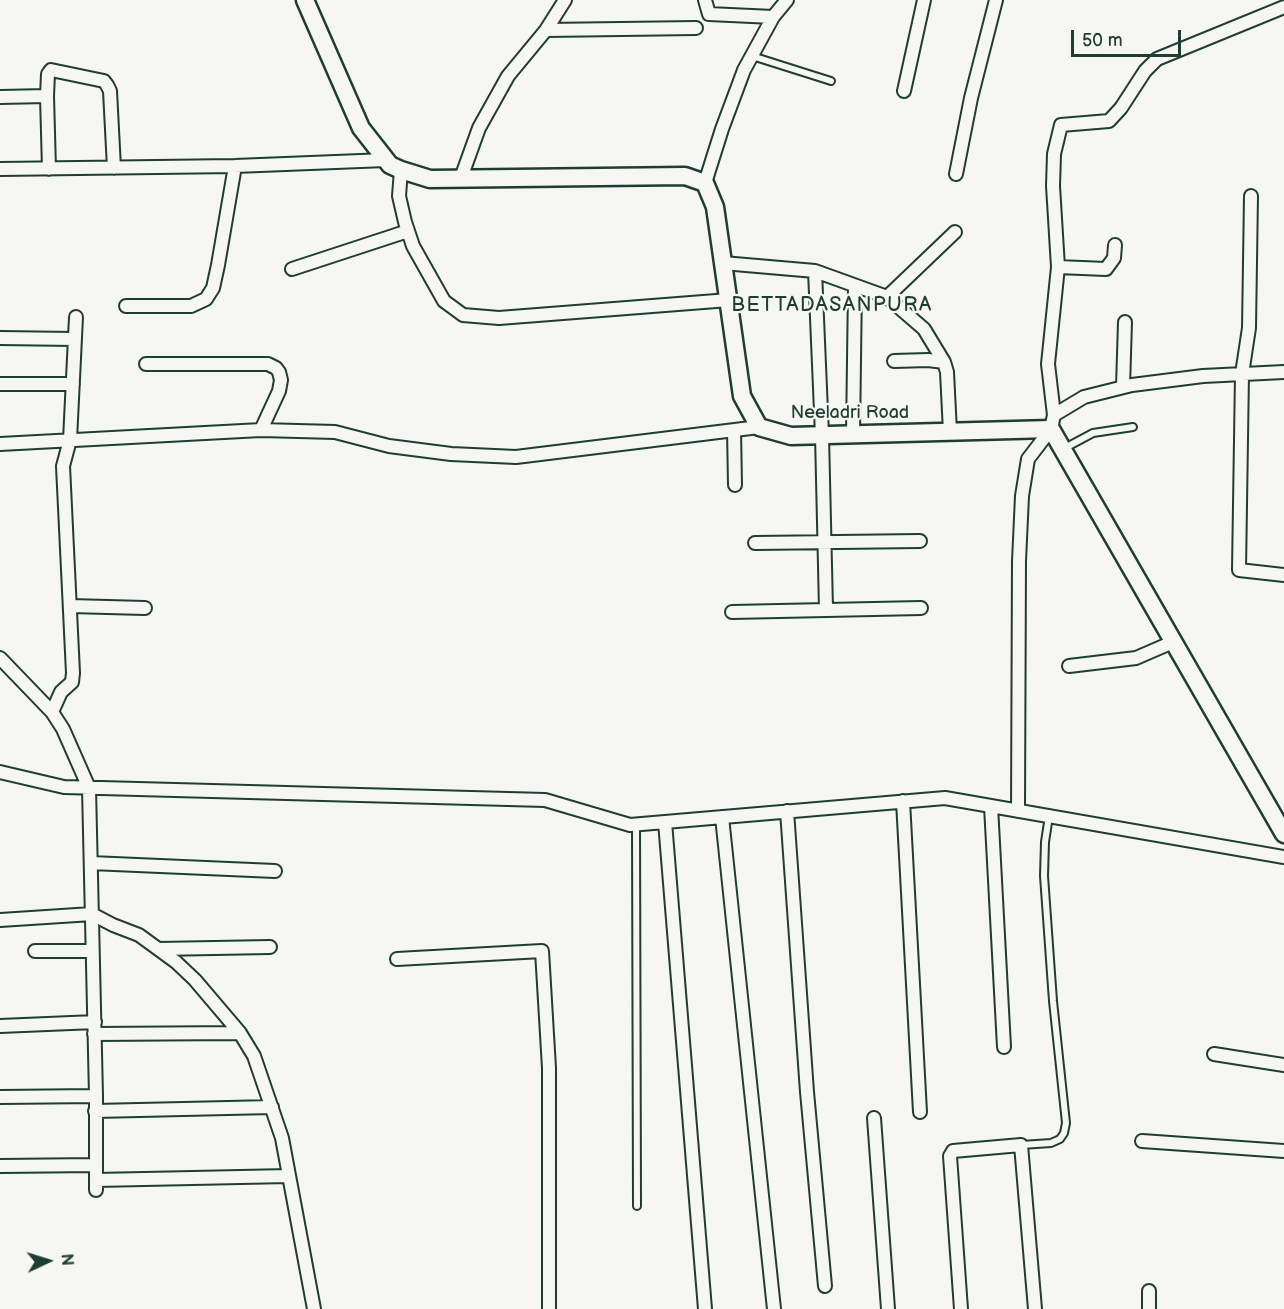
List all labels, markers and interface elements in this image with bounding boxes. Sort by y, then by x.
scale bar [1074,18,1184,56]
text: 50 m [1082,30,1123,51]
district label: BETTADASANPURA [731,294,933,318]
street label: Neeladri Road [791,402,909,424]
north arrow [18,1231,78,1291]
text: N [57,1253,76,1266]

